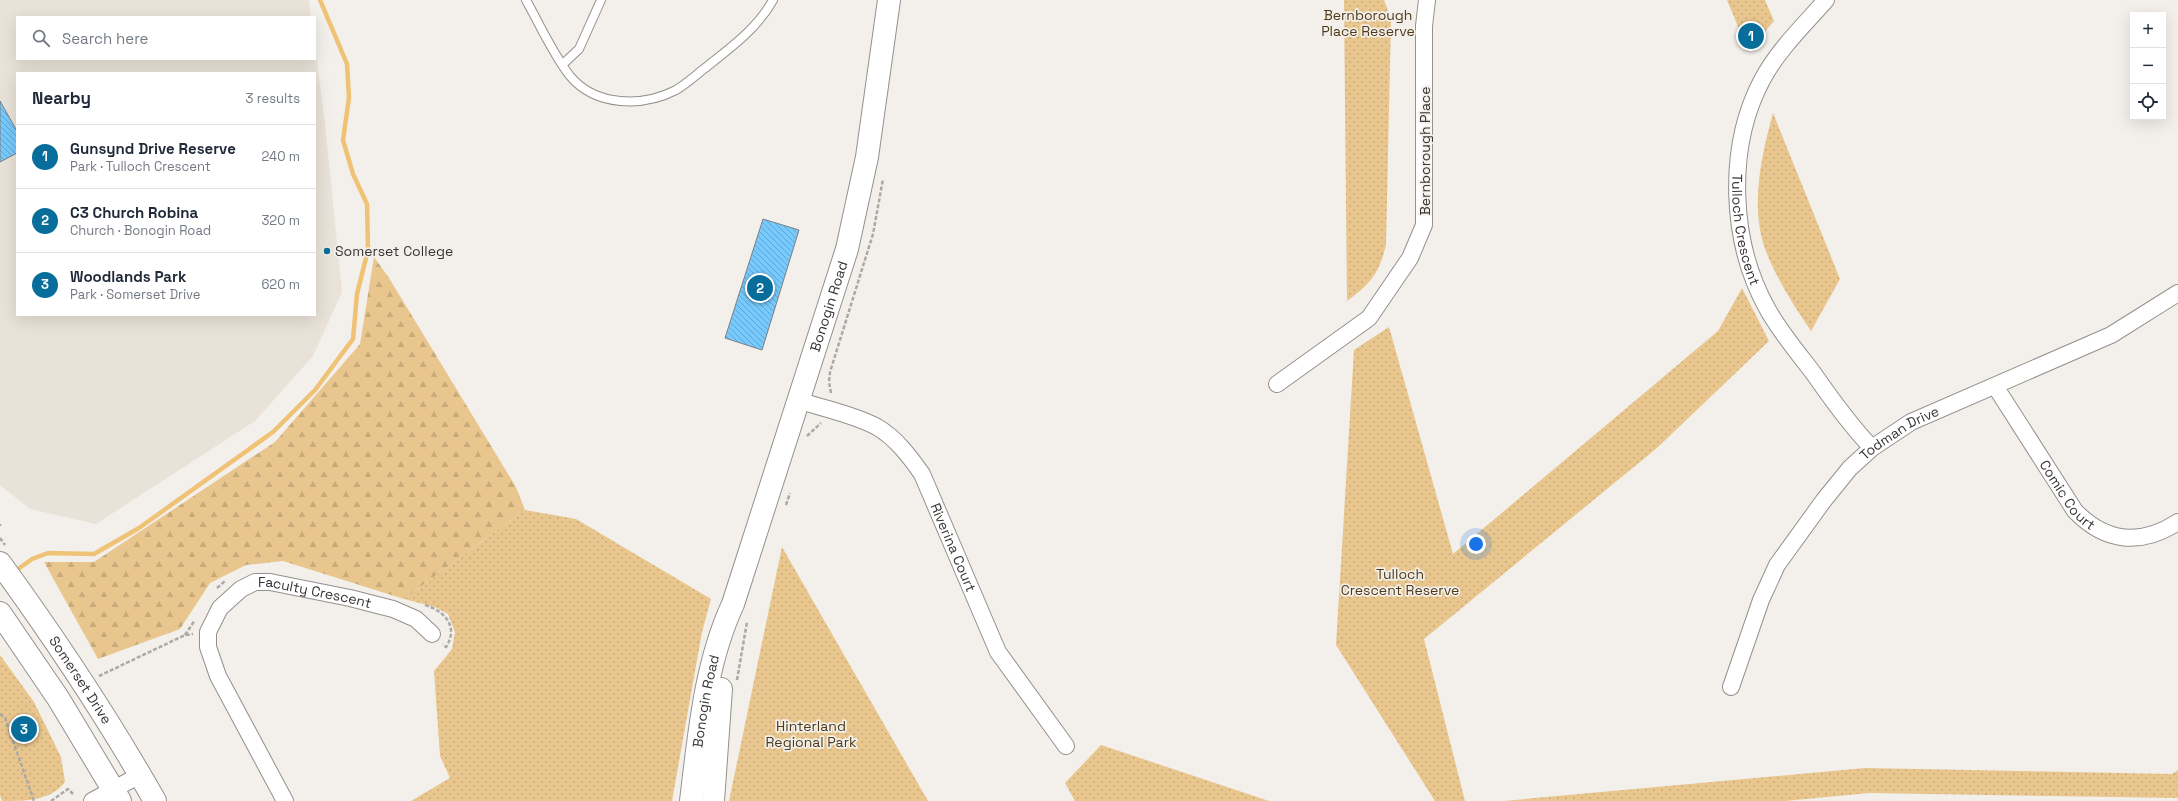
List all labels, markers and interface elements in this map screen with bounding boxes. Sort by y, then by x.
park label: Bernborough Place Reserve [1321,6,1415,40]
map controls [2130,12,2166,120]
button: + [2130,12,2166,48]
search box [16,16,316,60]
pin: 1 [1738,21,1764,51]
icon: search [30,27,52,49]
text: Search here [62,29,148,48]
button: − [2130,48,2166,84]
button: locate [2130,84,2166,120]
text: Nearby [32,87,91,109]
street label: Bernborough Place [1416,87,1434,215]
text: 3 results [246,90,300,107]
text: Gunsynd Drive Reserve [70,139,236,158]
text: 1 [42,148,48,165]
text: 240 m [262,148,300,165]
text: Park · Tulloch Crescent [70,158,211,175]
street label: Tulloch Crescent [1728,174,1764,288]
text: C3 Church Robina [70,203,198,222]
text: 2 [41,212,49,229]
text: 320 m [261,212,300,229]
text: Church · Bonogin Road [70,222,211,239]
place label: Somerset College [335,242,453,260]
marker: Somerset College [322,246,332,256]
street label: Bonogin Road [806,259,852,354]
text: Woodlands Park [70,267,186,286]
pin: 2 [747,273,773,303]
text: 3 [41,276,49,293]
text: 620 m [261,276,300,293]
text: Park · Somerset Drive [70,286,201,303]
street label: Todman Drive [1856,402,1942,464]
street label: Comic Court [2036,456,2099,534]
street label: Riverina Court [926,500,980,595]
your location [1466,534,1486,554]
park label: Tulloch Crescent Reserve [1341,565,1459,599]
street label: Faculty Crescent [258,573,373,612]
street label: Somerset Drive [45,632,116,727]
street label: Bonogin Road [688,653,723,749]
pin: 3 [11,714,37,744]
park label: Hinterland Regional Park [766,717,857,751]

